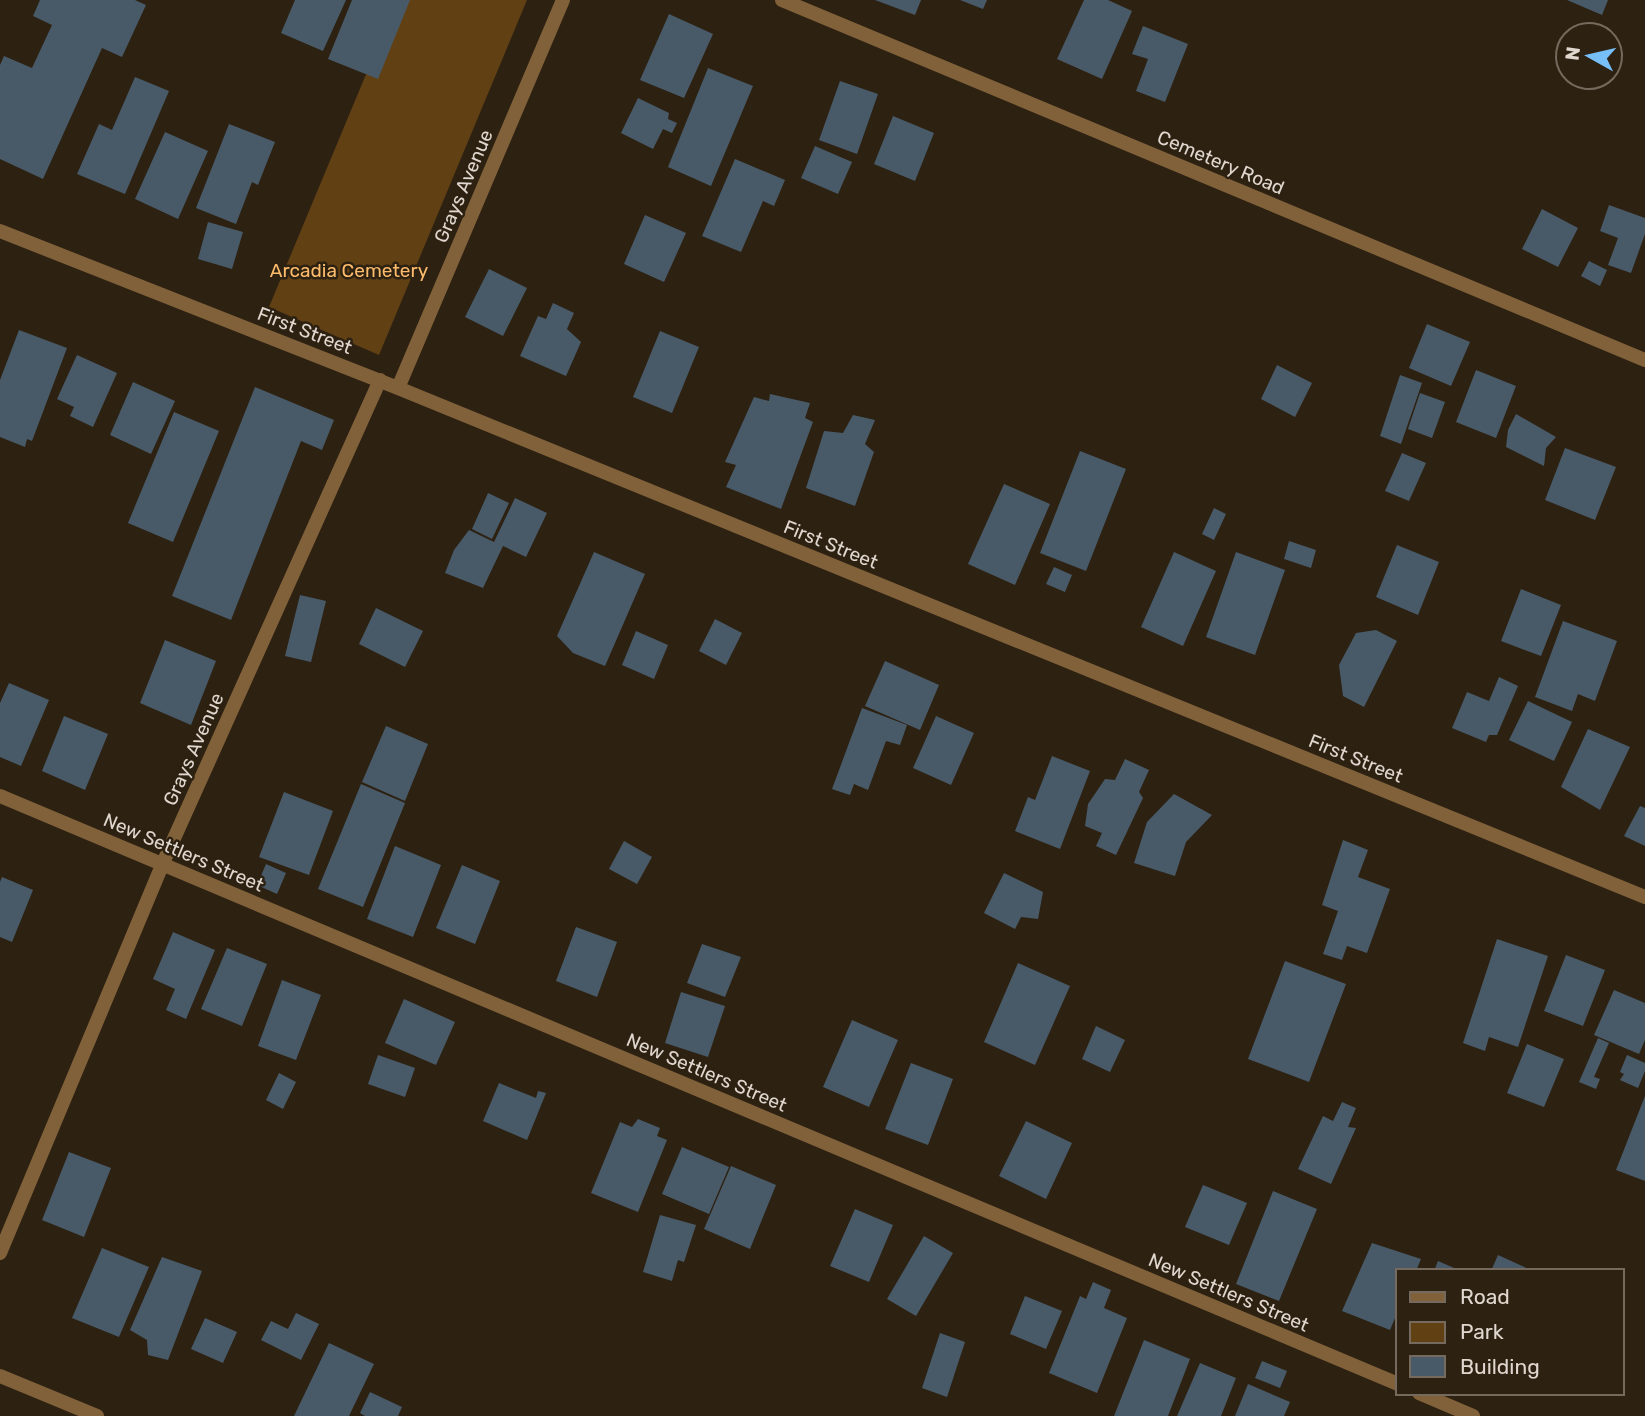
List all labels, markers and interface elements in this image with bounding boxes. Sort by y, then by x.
north arrow [1554,21,1624,91]
text: N [1560,45,1585,62]
street label: Cemetery Road [1154,125,1288,200]
street label: Grays Avenue [429,126,498,246]
park label: Arcadia Cemetery [270,259,428,282]
street label: First Street [254,302,356,359]
street label: First Street [780,515,882,574]
street label: Grays Avenue [158,689,229,809]
street label: First Street [1305,729,1407,788]
street label: New Settlers Street [100,808,268,897]
street label: New Settlers Street [623,1028,791,1117]
street label: New Settlers Street [1145,1248,1313,1337]
legend [1396,1269,1624,1395]
text: Road [1460,1284,1510,1309]
text: Park [1460,1319,1504,1344]
text: Building [1460,1354,1540,1379]

